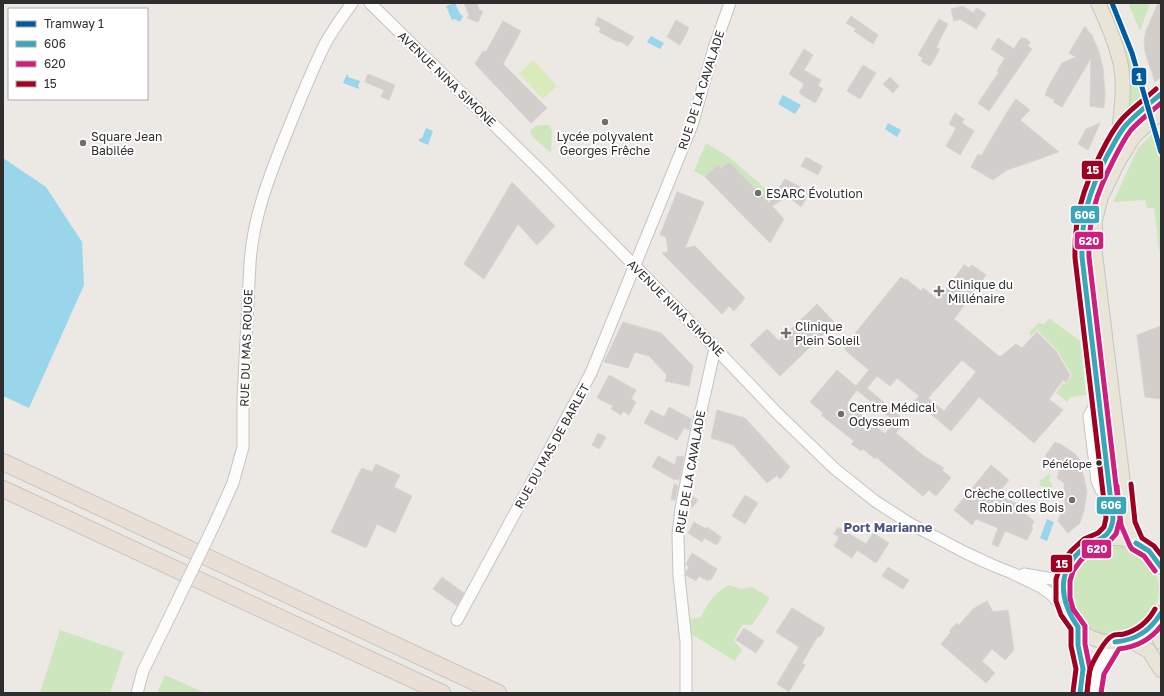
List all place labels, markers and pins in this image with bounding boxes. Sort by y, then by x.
marker: Lycée polyvalent Georges Frêche [600,117,610,127]
place label: Square Jean Babilée [91,129,162,158]
place label: Lycée polyvalent Georges Frêche [557,129,654,158]
marker: Square Jean Babilée [78,138,88,148]
place label: ESARC Évolution [766,186,863,201]
marker: ESARC Évolution [753,188,763,198]
place label: Clinique du Millénaire [948,277,1013,306]
marker: Clinique du Millénaire [933,285,945,297]
place label: Clinique Plein Soleil [795,319,860,348]
marker: Clinique Plein Soleil [780,327,792,339]
place label: Centre Médical Odysseum [849,400,936,429]
marker: Centre Médical Odysseum [836,409,846,419]
place label: Pénélope [1042,457,1092,470]
marker: Pénélope [1094,458,1104,468]
place label: Crèche collective Robin des Bois [964,486,1064,515]
marker: Crèche collective Robin des Bois [1067,495,1077,505]

